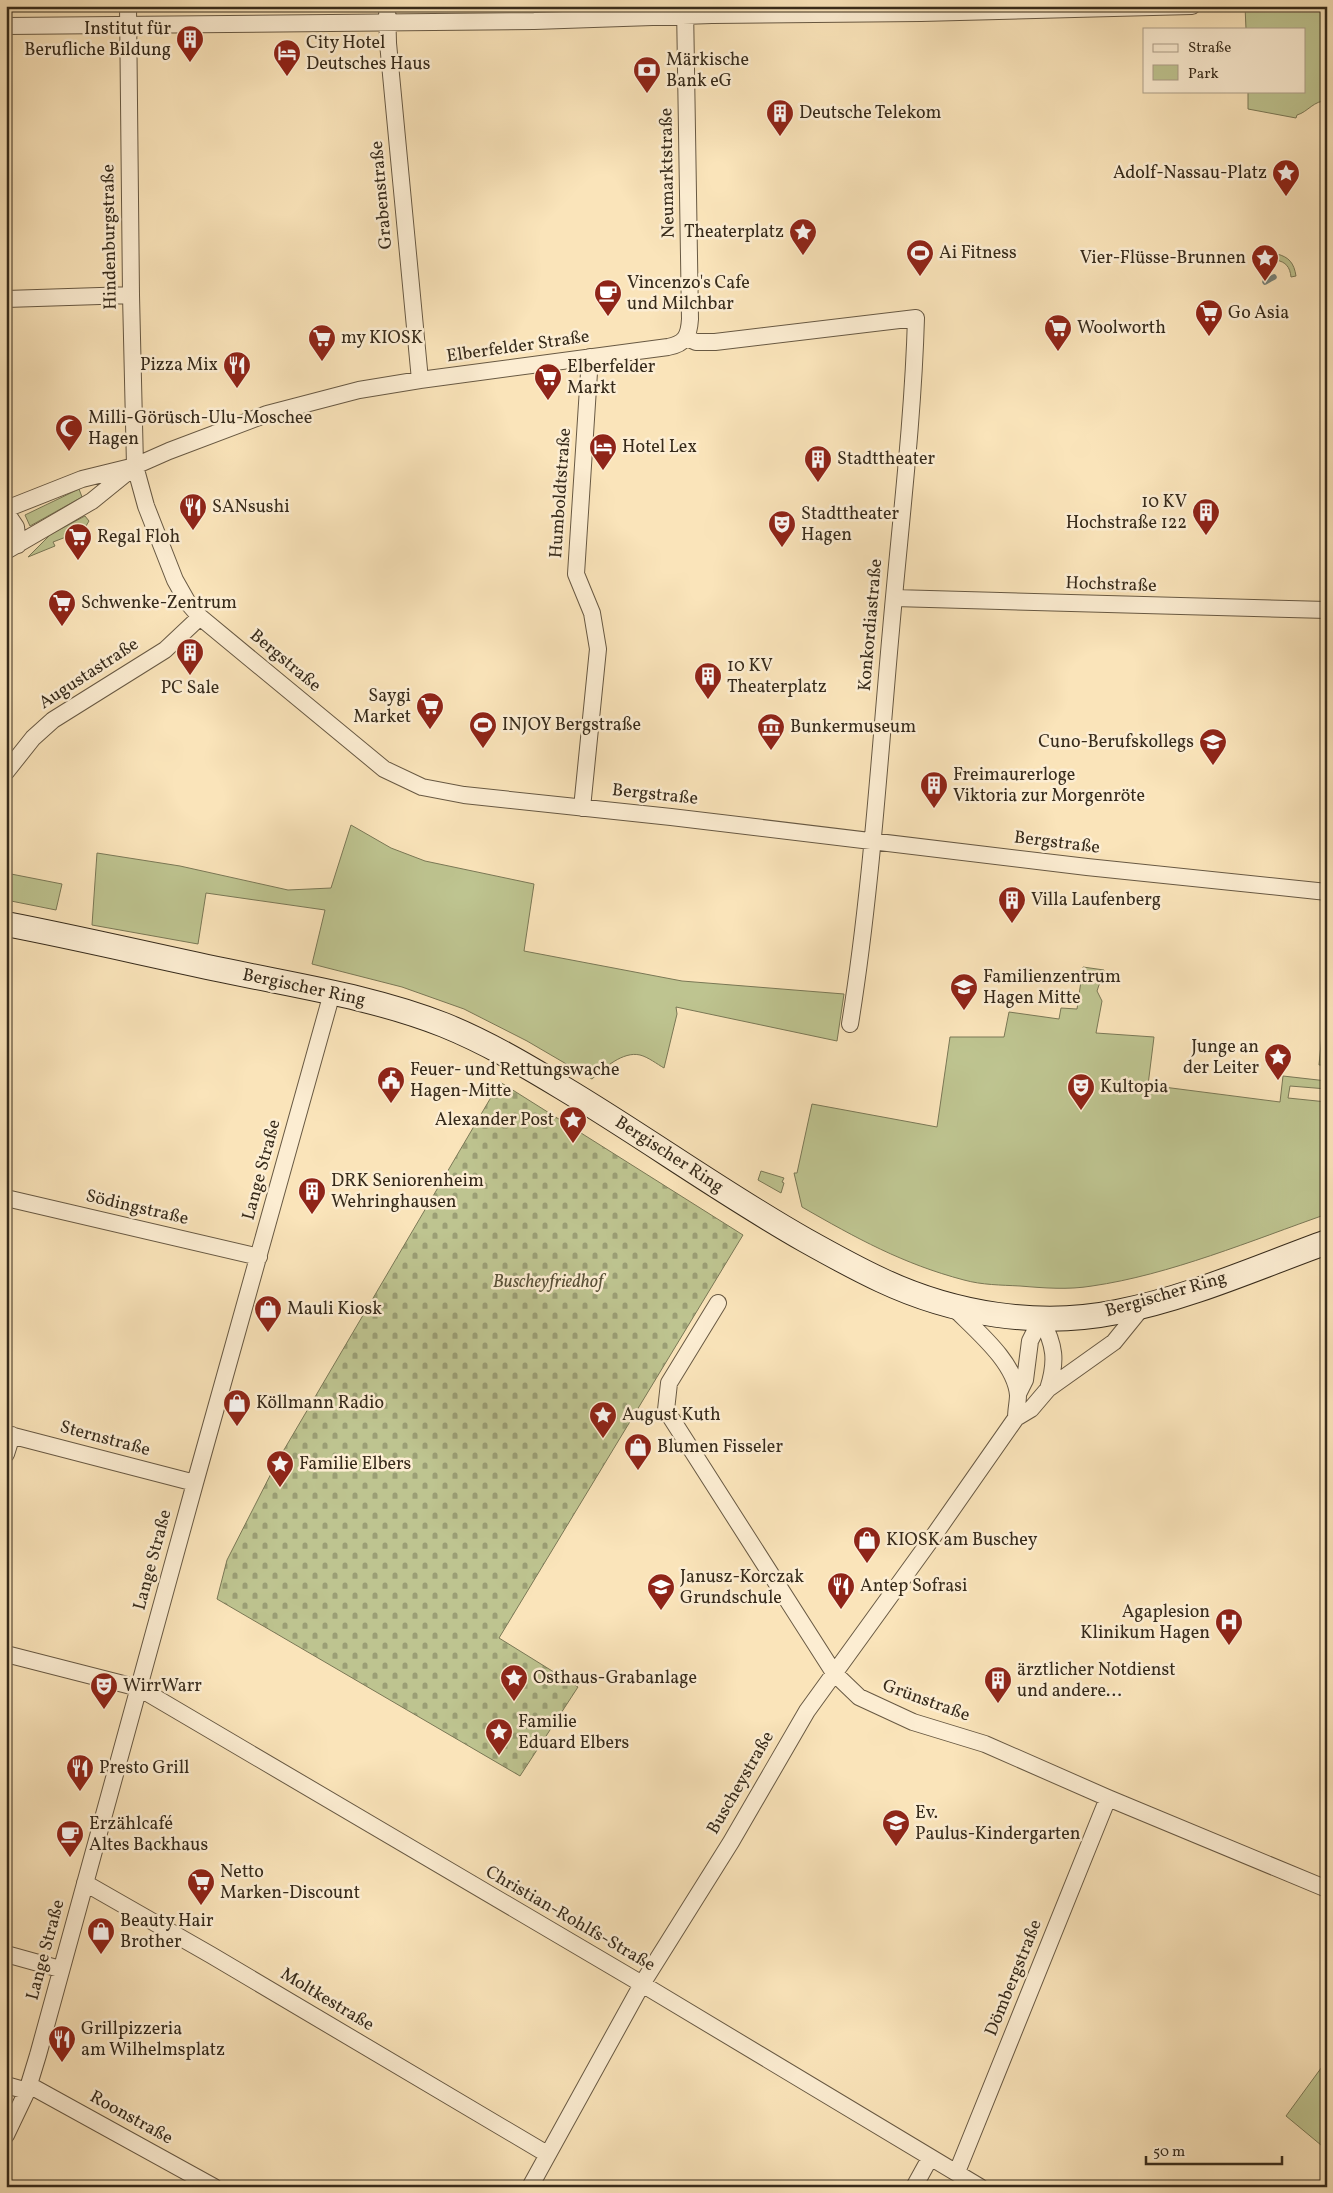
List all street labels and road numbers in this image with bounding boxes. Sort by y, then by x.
street label: Neumarktstraße [654,108,682,238]
street label: Grabenstraße [365,140,399,250]
street label: Hindenburgstraße [96,164,124,310]
street label: Elberfelder Straße [445,325,591,369]
street label: Humboldtstraße [544,427,578,559]
street label: Konkordiastraße [853,558,889,692]
street label: Hochstraße [1065,571,1157,599]
street label: Bergstraße [244,624,326,698]
street label: Augustastraße [34,632,144,716]
street label: Bergstraße [611,778,699,812]
street label: Bergstraße [1013,825,1101,861]
street label: Bergischer Ring [240,963,368,1013]
street label: Bergischer Ring [610,1110,728,1200]
street label: Lange Straße [237,1117,287,1223]
street label: Södingstraße [83,1184,191,1232]
street label: Bergischer Ring [1102,1266,1230,1324]
street label: Sternstraße [57,1415,153,1463]
street label: Lange Straße [128,1507,178,1613]
street label: Grünstraße [879,1674,973,1728]
street label: Buscheystraße [701,1727,781,1839]
street label: Christian-Rohlfs-Straße [480,1860,660,1978]
street label: Lange Straße [21,1897,71,2003]
street label: Dömbergstraße [979,1916,1049,2040]
street label: Moltkestraße [275,1962,379,2038]
street label: Roonstraße [85,2085,177,2151]

